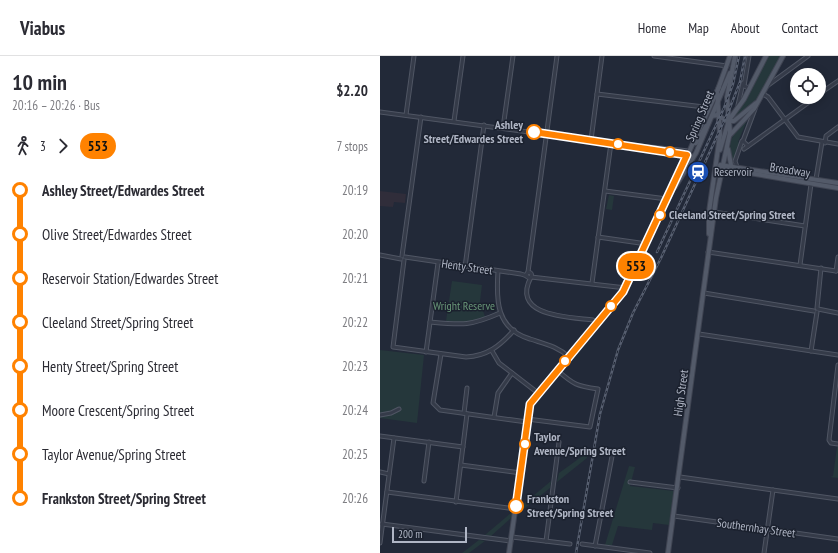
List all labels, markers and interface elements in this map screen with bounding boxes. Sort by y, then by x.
text: Viabus [20,16,65,40]
text: Home [638,19,666,37]
text: Map [688,19,709,37]
text: About [731,19,760,37]
text: Contact [782,19,818,37]
text: 10 min [12,68,67,96]
map controls [790,68,826,104]
button: locate [790,68,826,104]
text: $2.20 [336,81,368,100]
street label: Spring Street [682,87,717,144]
text: 20:16 – 20:26 · Bus [12,97,100,114]
place label: Ashley Street/Edwardes Street [423,117,524,146]
marker: Ashley Street/Edwardes Street [526,124,542,140]
icon: walk [12,135,34,157]
icon: forward [52,135,74,157]
text: 553 [88,137,108,155]
text: 3 [40,138,46,155]
text: 7 stops [336,138,368,155]
unlabelled marker [612,138,624,150]
unlabelled marker [664,146,676,158]
station icon: Reservoir [685,159,711,185]
street label: Broadway [769,159,812,180]
place label: Reservoir [714,164,753,179]
text: Ashley Street/Edwardes Street [42,181,204,200]
text: 20:19 [342,182,368,199]
place label: Cleeland Street/Spring Street [669,207,796,222]
marker: Cleeland Street/Spring Street [654,209,666,221]
text: Olive Street/Edwardes Street [42,225,192,244]
text: 20:20 [342,226,368,243]
line badge: 553 [613,253,659,279]
street label: Henty Street [441,255,494,278]
text: 553 [626,257,646,275]
text: Reservoir Station/Edwardes Street [42,269,218,288]
text: 20:21 [342,270,368,287]
park label: Wright Reserve [433,298,495,313]
unlabelled marker [605,300,617,312]
text: Cleeland Street/Spring Street [42,313,193,332]
text: 20:22 [342,314,368,331]
unlabelled marker [559,355,571,367]
text: Henty Street/Spring Street [42,357,178,376]
text: 20:23 [342,358,368,375]
street label: High Street [670,368,691,417]
text: Moore Crescent/Spring Street [42,401,194,420]
text: 20:24 [342,402,368,419]
place label: Taylor Avenue/Spring Street [533,429,626,458]
marker: Taylor Avenue/Spring Street [519,438,531,450]
text: Taylor Avenue/Spring Street [42,445,186,464]
text: 20:25 [342,446,368,463]
text: Frankston Street/Spring Street [42,489,206,508]
text: 20:26 [342,490,368,507]
place label: Frankston Street/Spring Street [527,491,614,520]
marker: Frankston Street/Spring Street [508,498,524,514]
street label: Southernhay Street [716,515,797,541]
scale bar [392,525,467,544]
text: 200 m [398,527,422,541]

